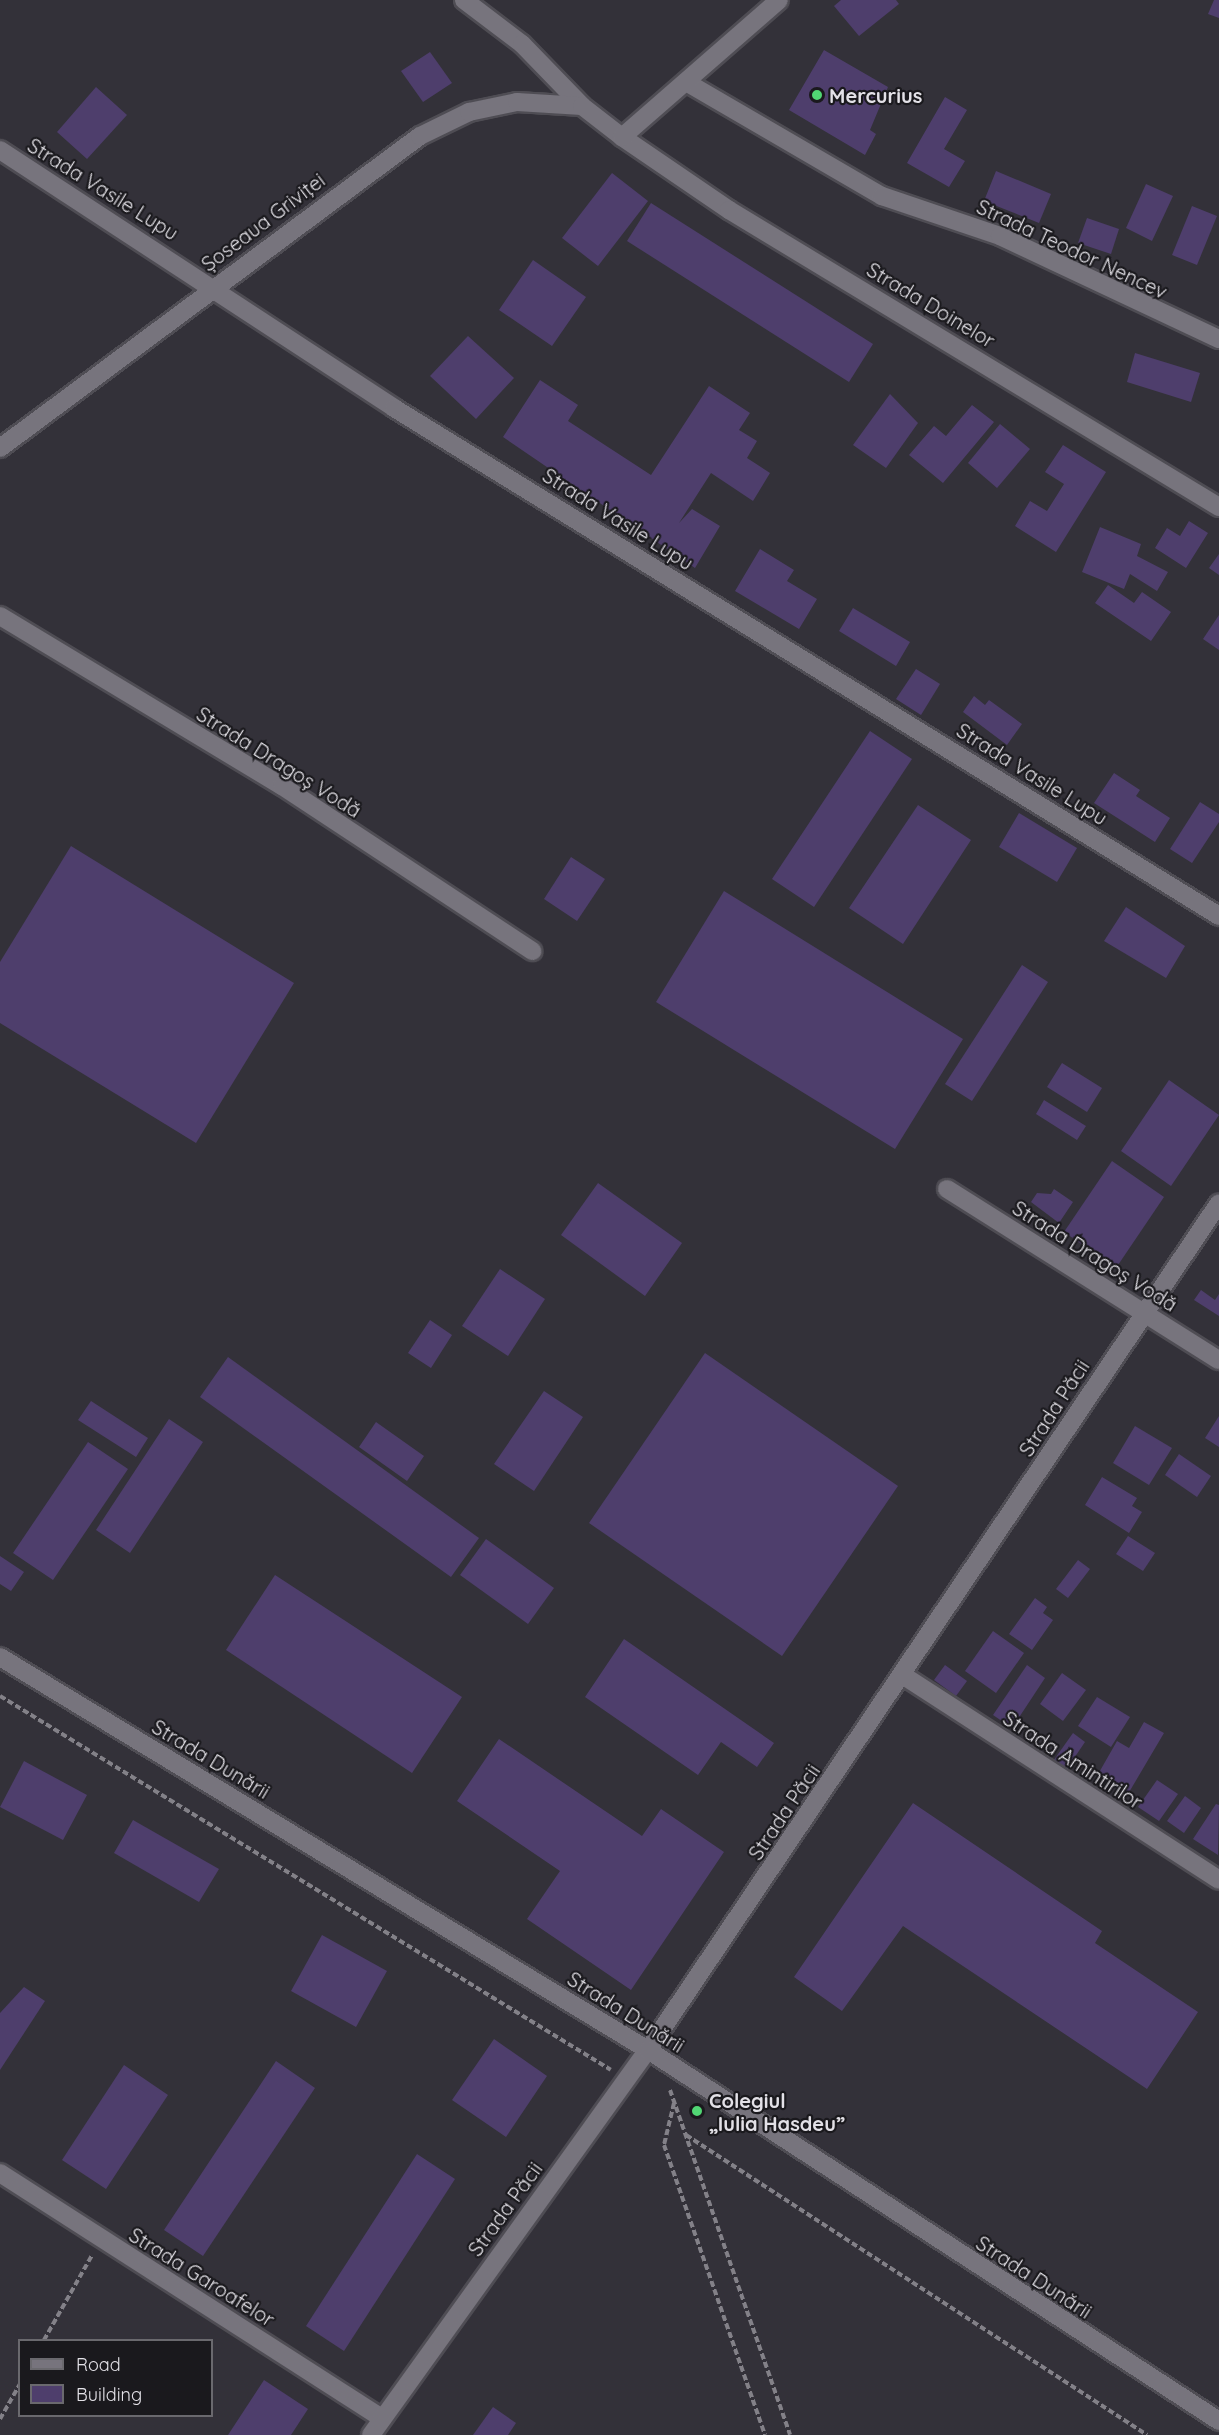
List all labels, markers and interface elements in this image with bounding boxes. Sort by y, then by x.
place label: Mercurius [829,83,922,107]
marker: Mercurius [810,88,824,102]
street label: Strada Vasile Lupu [23,133,183,245]
street label: Șoseaua Griviţei [197,168,329,276]
street label: Strada Teodor Nencev [973,194,1171,304]
street label: Strada Doinelor [863,257,999,353]
street label: Strada Vasile Lupu [538,463,698,575]
street label: Strada Dragoș Vodă [192,702,366,822]
street label: Strada Vasile Lupu [952,718,1112,830]
street label: Strada Dragoș Vodă [1008,1196,1182,1316]
street label: Strada Păcii [1014,1355,1094,1461]
street label: Strada Amintirilor [999,1706,1147,1814]
street label: Strada Dunării [148,1714,274,1804]
street label: Strada Păcii [743,1760,825,1864]
street label: Strada Dunării [563,1967,689,2057]
place label: Colegiul „Iulia Hasdeu” [709,2088,845,2135]
marker: Colegiul „Iulia Hasdeu” [690,2104,704,2118]
street label: Strada Păcii [463,2157,547,2261]
street label: Strada Garoafelor [125,2223,279,2331]
street label: Strada Dunării [972,2231,1096,2323]
legend [18,2339,213,2417]
text: Road [76,2353,121,2376]
text: Building [76,2383,142,2406]

